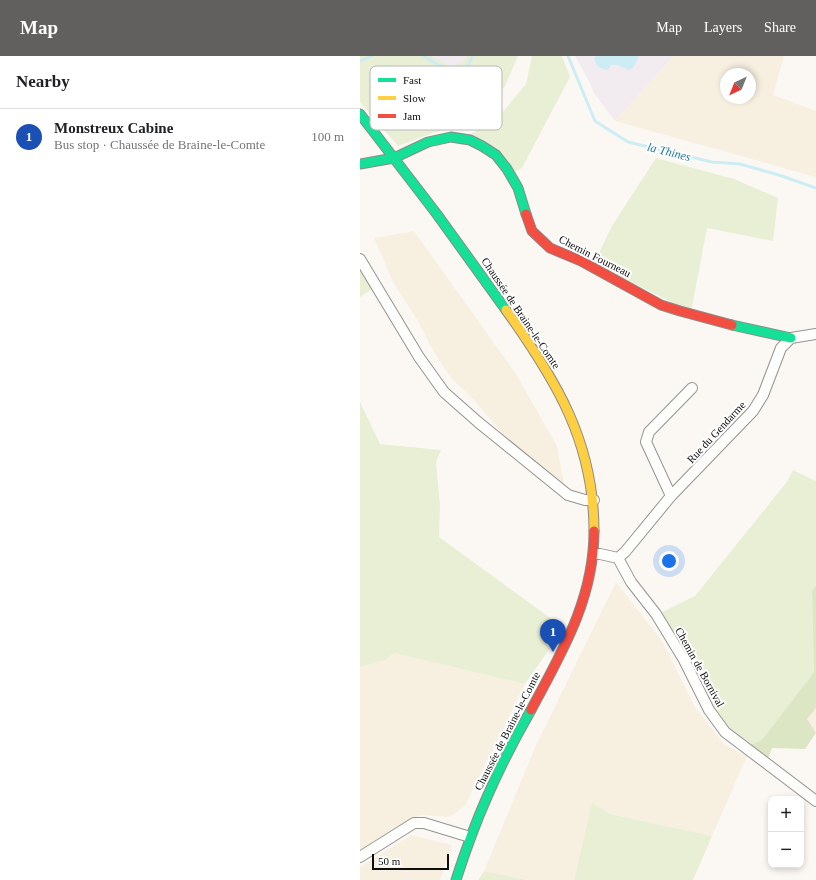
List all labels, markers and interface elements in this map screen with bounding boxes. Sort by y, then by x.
text: Map [20,17,58,38]
text: Map [656,20,682,35]
text: Layers [704,20,742,35]
text: Share [764,20,796,35]
legend [370,66,502,130]
north arrow [720,68,756,104]
text: Nearby [16,72,70,91]
text: Fast [403,74,421,86]
text: Slow [403,92,426,104]
text: Jam [403,110,421,122]
text: Monstreux Cabine [54,120,173,136]
text: 1 [26,129,32,144]
text: 100 m [311,129,344,144]
text: Bus stop · Chaussée de Braine-le-Comte [54,137,265,152]
water label: la Thines [646,140,693,164]
street label: Chemin Fourneau [557,233,633,280]
street label: Chaussée de Braine-le-Comte [479,255,563,371]
street label: Rue du Gendarme [684,399,748,465]
your location [659,551,679,571]
pin: 1 [540,619,566,652]
street label: Chemin de Bornival [673,625,727,709]
street label: Chaussée de Braine-le-Comte [472,670,542,792]
map controls [768,796,804,868]
button: + [768,796,804,832]
button: − [768,832,804,868]
scale bar [372,852,449,871]
text: 50 m [378,855,400,867]

